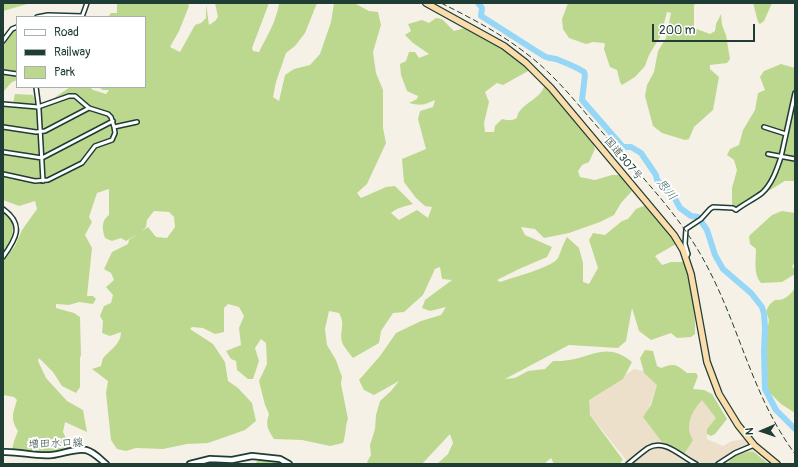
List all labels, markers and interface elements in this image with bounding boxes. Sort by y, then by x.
legend [16,16,146,88]
scale bar [654,16,757,42]
text: 200 m [659,23,695,38]
text: Road [54,25,79,40]
text: Railway [54,45,90,60]
text: Park [54,65,75,80]
street label: 国道307号 [601,135,645,183]
water label: 思川 [653,176,679,204]
north arrow [742,411,782,451]
text: N [743,427,756,435]
street label: 増田水口線 [28,436,84,452]

